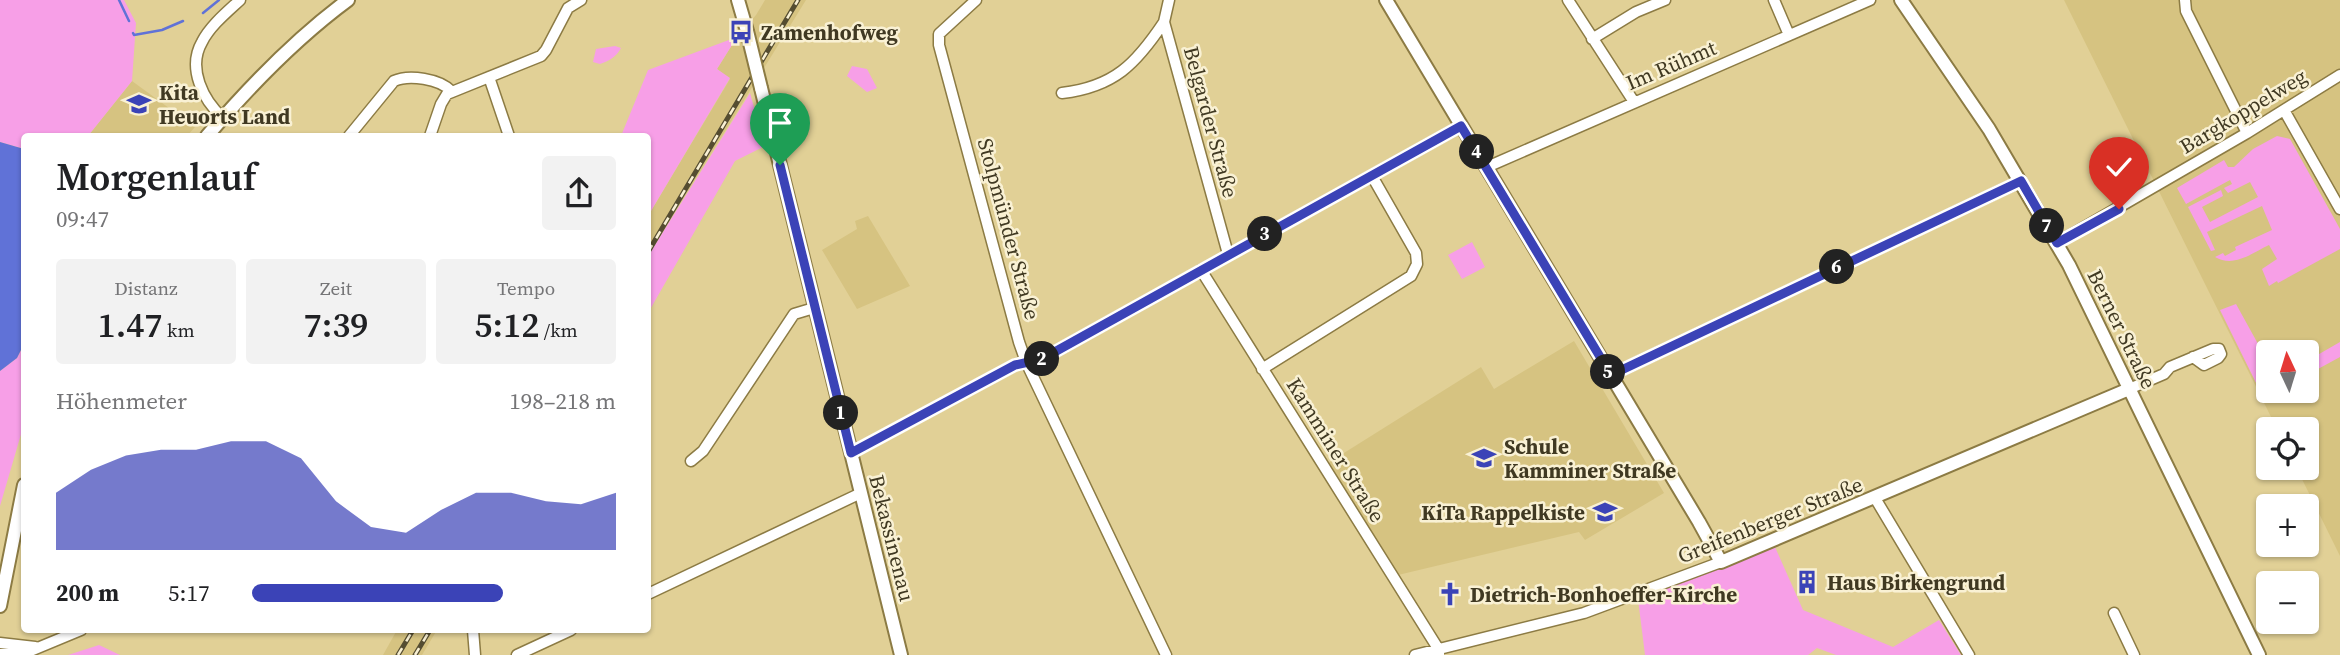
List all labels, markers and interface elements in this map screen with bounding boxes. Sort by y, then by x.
bus stop icon: Zamenhofweg [727,18,755,46]
place label: Zamenhofweg [761,18,899,47]
street label: Im Rühmt [1621,33,1721,97]
street label: Belgarder Straße [1177,43,1245,201]
street label: Bargkoppelweg [2174,62,2312,160]
place label: Kita Heuorts Land [159,78,291,131]
school or university icon: Kita Heuorts Land [125,90,153,118]
pin [750,93,810,165]
icon: arrive [761,104,799,142]
pin: 4 [1460,134,1494,170]
street label: Stolpmünder Straße [971,135,1047,323]
pin [2089,137,2149,209]
text: 4 [1471,138,1482,164]
icon: check [2100,148,2138,186]
text: Morgenlauf [56,151,256,203]
button: share [542,156,616,230]
text: 09:47 [56,203,109,235]
pin: 7 [2030,208,2064,244]
text: 7 [2041,212,2052,238]
pin: 3 [1248,216,1282,252]
text: 3 [1259,220,1270,246]
pin: 6 [1820,250,1854,284]
text: 6 [1831,253,1842,279]
street label: Berner Straße [2081,264,2163,394]
text: Distanz [114,275,178,301]
text: Zeit [320,275,352,301]
text: Tempo [497,275,555,301]
text: 1.47 [97,301,163,349]
text: 7:39 [303,301,369,349]
text: 5:12 [474,301,539,349]
text: km [163,317,195,343]
text: /km [539,317,578,343]
north arrow [2256,340,2319,402]
map controls [2256,340,2319,634]
pin: 2 [1024,342,1060,376]
text: 2 [1036,345,1047,371]
pin: 5 [1590,354,1626,390]
text: 5 [1602,358,1613,384]
street label: Kamminer Straße [1280,372,1392,528]
text: Höhenmeter [56,385,187,417]
text: 198–218 m [509,385,616,417]
pin: 1 [824,396,858,430]
text: 1 [835,399,846,425]
button: locate [2256,417,2319,480]
place label: Schule Kamminer Straße [1504,432,1676,485]
school or university icon: Schule Kamminer Straße [1470,444,1498,472]
street label: Greifenberger Straße [1673,470,1867,570]
street label: Bekassinenau [862,472,922,604]
button: + [2256,494,2319,557]
place label: KiTa Rappelkiste [1421,498,1585,527]
school or university icon: KiTa Rappelkiste [1591,498,1619,526]
building icon: Haus Birkengrund [1793,568,1821,596]
place label: Haus Birkengrund [1827,568,2006,597]
button: − [2256,571,2319,634]
text: 200 m [56,577,119,609]
text: 5:17 [168,577,209,609]
church icon: Dietrich-Bonhoeffer-Kirche [1436,580,1464,608]
place label: Dietrich-Bonhoeffer-Kirche [1470,580,1737,609]

